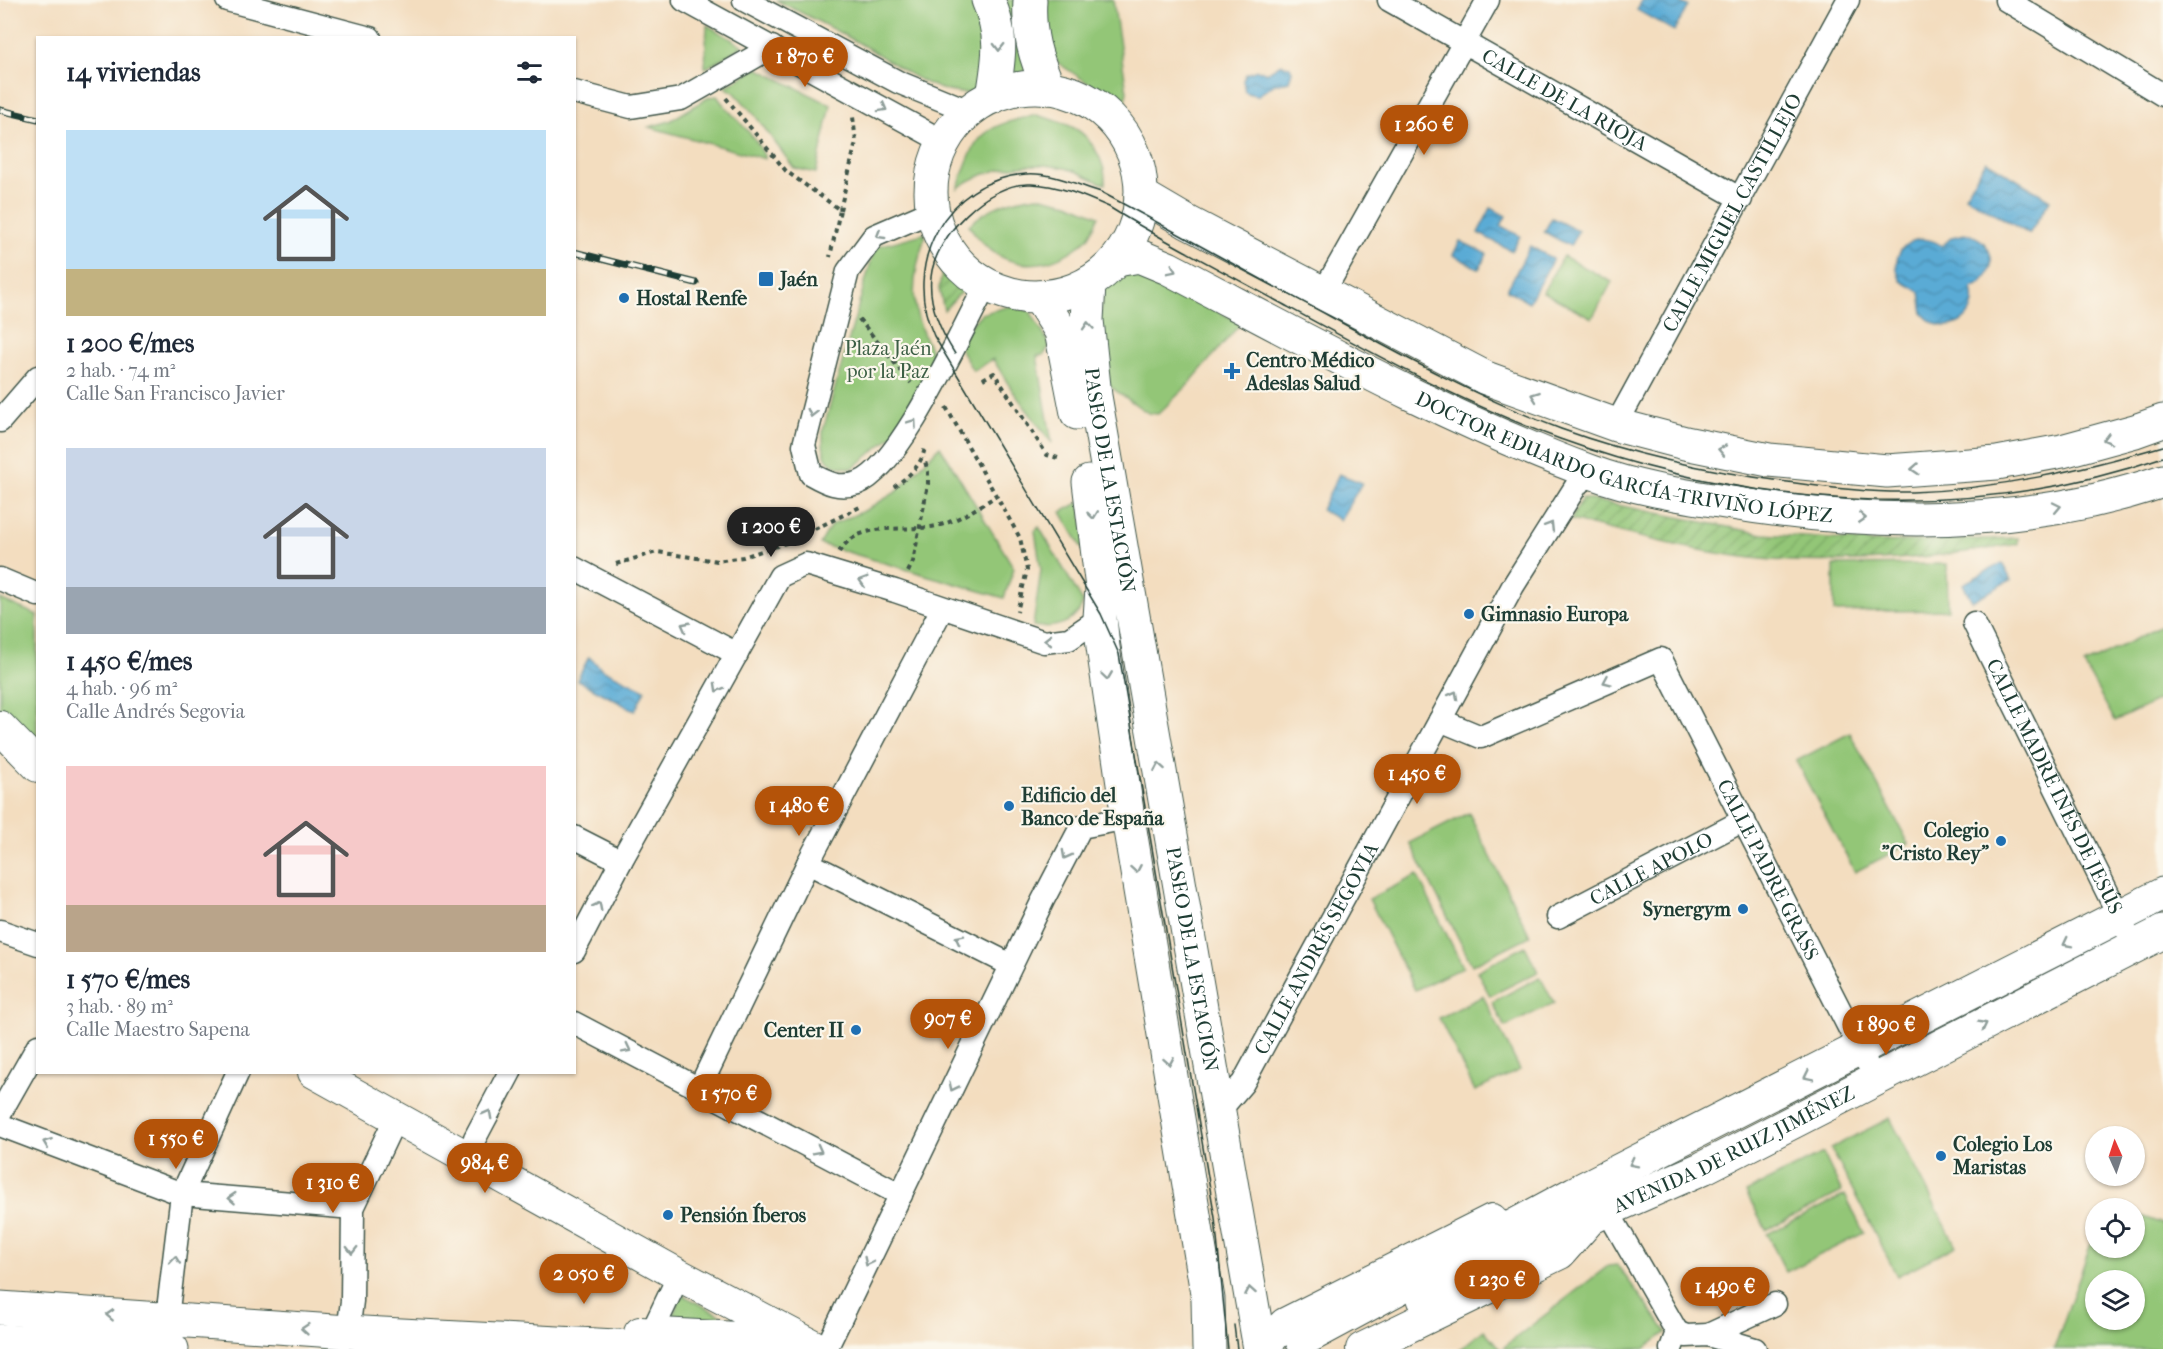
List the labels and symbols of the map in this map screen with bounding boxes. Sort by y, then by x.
pin: 1 870 € [750,37,860,88]
one-way arrow [993,43,1005,52]
street label: CALLE DE LA RIOJA [1478,44,1652,156]
street label: CALLE MIGUEL CASTILLEJO [1657,89,1806,336]
one-way arrow [877,101,887,112]
pin: 1 260 € [1369,105,1479,156]
one-way arrow [875,228,886,239]
one-way arrow [1166,263,1177,275]
place label: Jaén [778,268,818,291]
marker: Jaén [757,270,775,288]
place label: Hostal Renfe [636,287,747,310]
marker: Hostal Renfe [617,291,631,305]
one-way arrow [1081,322,1094,331]
park label: Plaza Jaén por la Paz [844,337,932,383]
place label: Centro Médico Adeslas Salud [1244,349,1374,395]
marker: Centro Médico Adeslas Salud [1223,362,1241,380]
street label: PASEO DE LA ESTACIÓN [1081,366,1140,595]
street label: DOCTOR EDUARDO GARCÍA-TRIVIÑO LÓPEZ [1412,386,1834,527]
one-way arrow [1530,390,1541,403]
one-way arrow [806,408,819,418]
one-way arrow [906,418,917,429]
one-way arrow [2103,432,2113,444]
one-way arrow [1717,444,1727,457]
one-way arrow [1911,463,1920,476]
one-way arrow [2051,502,2061,515]
pin: 1 200 € [716,507,826,558]
one-way arrow [1086,510,1098,519]
one-way arrow [1858,511,1867,524]
one-way arrow [1543,522,1555,532]
one-way arrow [858,576,869,588]
place label: Gimnasio Europa [1481,603,1629,626]
marker: Gimnasio Europa [1462,607,1476,621]
one-way arrow [680,622,691,634]
one-way arrow [1043,634,1052,646]
street label: CALLE MADRE INÉS DE JESÚS [1982,655,2128,917]
one-way arrow [1100,671,1112,680]
one-way arrow [1602,674,1613,686]
one-way arrow [714,682,725,692]
one-way arrow [1447,691,1458,701]
pin: 1 450 € [1362,754,1472,805]
one-way arrow [1153,763,1166,773]
street label: CALLE PADRE GRASS [1713,775,1824,964]
place label: Edificio del Banco de España [1021,784,1164,830]
pin: 1 480 € [744,786,854,837]
marker: Edificio del Banco de España [1002,799,1016,813]
place label: Colegio "Cristo Rey" [1882,819,1989,865]
street label: CALLE APOLO [1586,827,1717,910]
marker: Colegio "Cristo Rey" [1994,834,2008,848]
street label: CALLE ANDRÉS SEGOVIA [1249,838,1383,1058]
street label: PASEO DE LA ESTACIÓN [1162,845,1223,1073]
one-way arrow [1062,849,1073,859]
one-way arrow [1130,864,1142,873]
place label: Synergym [1643,898,1731,921]
one-way arrow [591,902,602,913]
marker: Synergym [1736,902,1750,916]
one-way arrow [954,934,965,946]
one-way arrow [2063,936,2073,947]
pin: 907 € [906,999,990,1050]
pin: 1 890 € [1831,1005,1941,1056]
place label: Center II [764,1019,844,1042]
one-way arrow [1977,1020,1988,1032]
marker: Center II [849,1023,863,1037]
one-way arrow [620,1042,631,1054]
one-way arrow [1162,1056,1175,1066]
one-way arrow [1803,1069,1814,1080]
pin: 1 570 € [674,1074,784,1125]
one-way arrow [949,1080,960,1091]
street label: AVENIDA DE RUIZ JIMÉNEZ [1609,1081,1859,1218]
one-way arrow [481,1110,492,1120]
pin: 1 550 € [121,1119,231,1170]
north arrow [2085,1126,2145,1186]
place label: Colegio Los Maristas [1952,1133,2053,1179]
one-way arrow [42,1137,53,1150]
pin: 984 € [443,1143,527,1194]
one-way arrow [812,1143,822,1154]
marker: Colegio Los Maristas [1934,1149,1948,1163]
one-way arrow [1629,1156,1640,1167]
pin: 1 310 € [278,1163,388,1214]
one-way arrow [227,1192,236,1205]
place label: Pensión Íberos [680,1202,807,1227]
marker: Pensión Íberos [661,1208,675,1222]
one-way arrow [346,1245,359,1254]
pin: 2 050 € [529,1254,639,1305]
one-way arrow [168,1256,181,1265]
one-way arrow [864,1256,875,1267]
pin: 1 230 € [1442,1260,1552,1311]
pin: 1 490 € [1670,1267,1780,1318]
one-way arrow [1244,1286,1257,1296]
one-way arrow [106,1308,115,1321]
one-way arrow [300,1322,309,1335]

